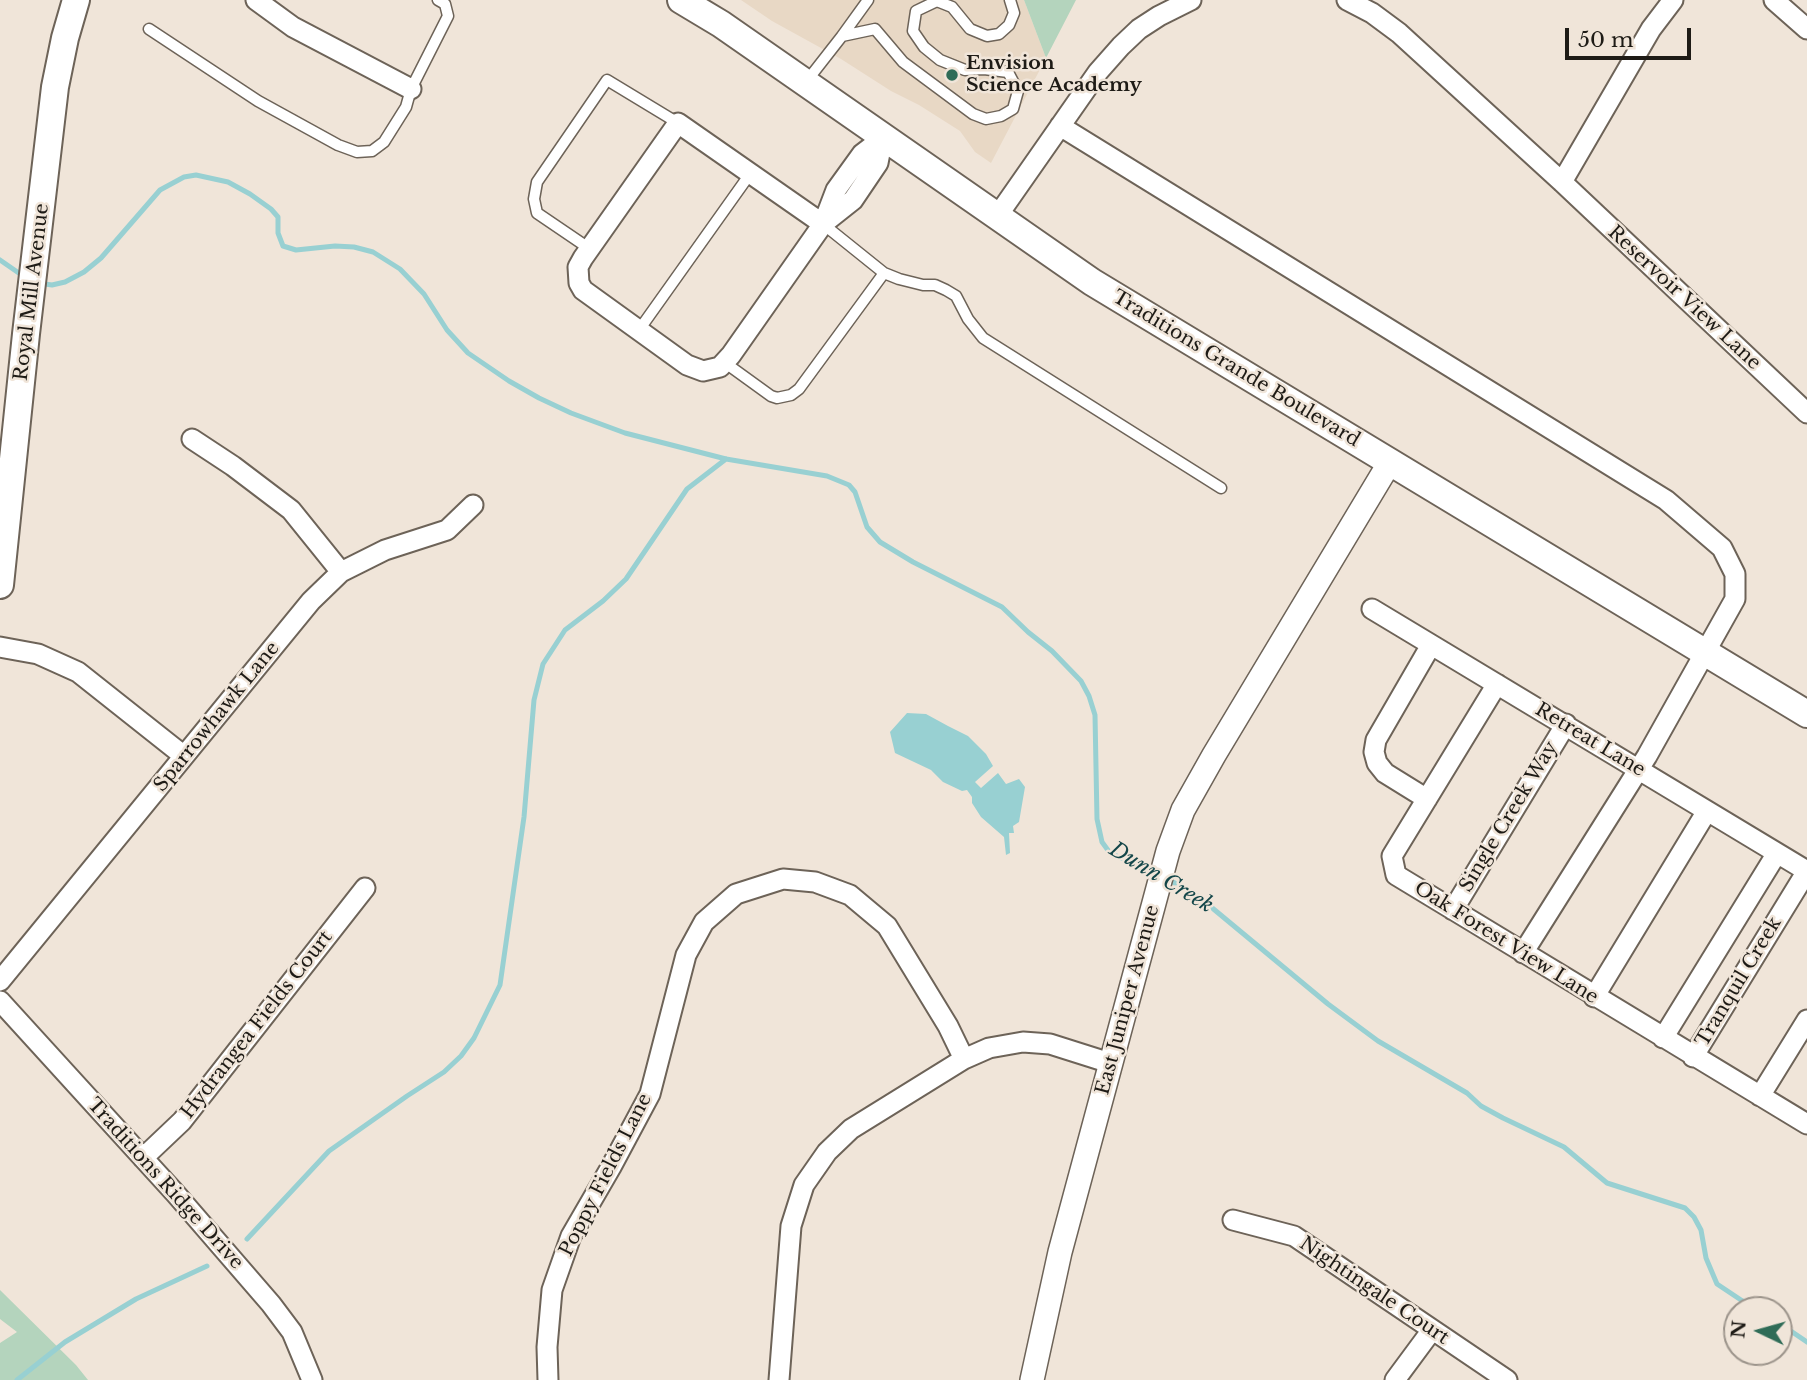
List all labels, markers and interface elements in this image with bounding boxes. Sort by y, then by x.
scale bar [1569,14,1695,58]
text: 50 m [1578,27,1633,53]
place label: Envision Science Academy [966,53,1142,97]
marker: Envision Science Academy [944,67,960,83]
street label: Royal Mill Avenue [10,202,54,382]
street label: Reservoir View Lane [1603,221,1765,375]
street label: Traditions Grande Boulevard [1108,286,1364,452]
street label: Sparrowhawk Lane [149,637,285,797]
street label: Retreat Lane [1531,698,1649,782]
street label: Single Creek Way [1455,738,1563,896]
water label: Dunn Creek [1105,837,1217,919]
street label: Oak Forest View Lane [1410,877,1602,1009]
street label: East Juniper Avenue [1092,903,1164,1097]
street label: Tranquil Creek [1691,913,1787,1051]
street label: Hydrangea Fields Court [177,926,337,1124]
street label: Poppy Fields Lane [555,1090,657,1260]
street label: Traditions Ridge Drive [82,1094,248,1274]
street label: Nightingale Court [1295,1232,1453,1350]
north arrow [1723,1296,1793,1366]
text: N [1726,1319,1751,1339]

